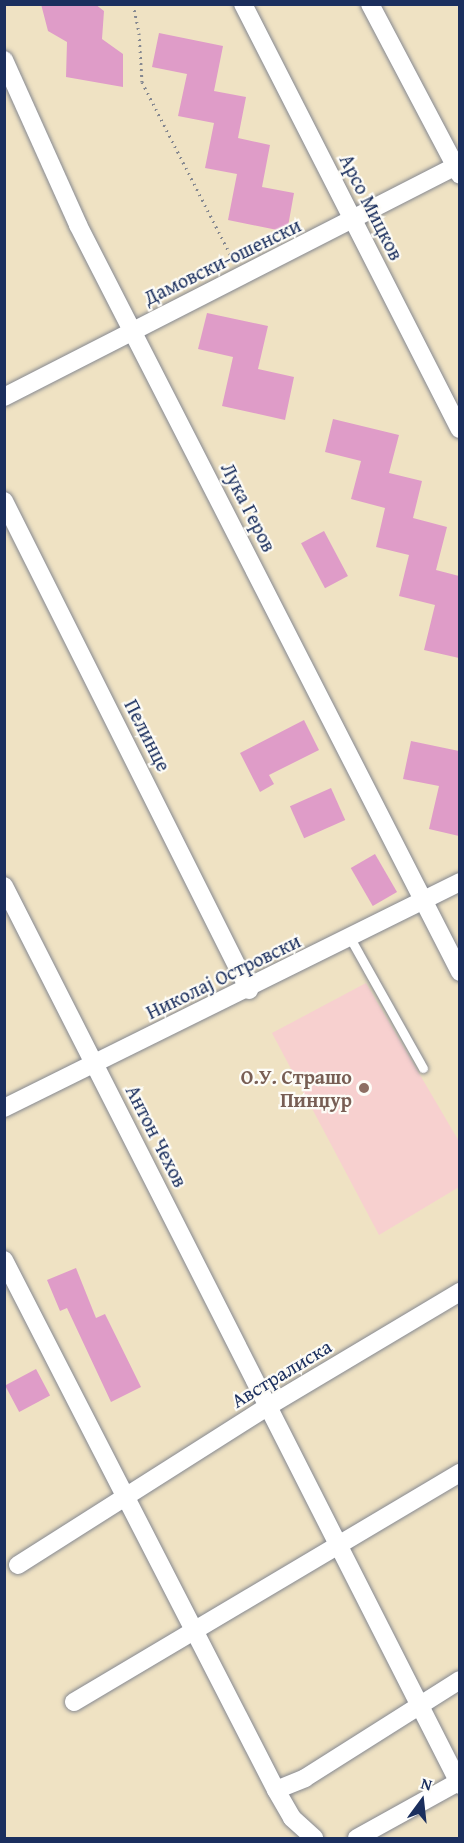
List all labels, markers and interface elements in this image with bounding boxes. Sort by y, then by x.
street label: Арсо Мицков [335,150,409,264]
street label: Дамовски-ошенски [139,212,305,310]
street label: Лука Геров [216,458,282,556]
street label: Пелинце [120,695,176,775]
street label: Николај Островски [142,928,304,1024]
place label: О.У. Страшо Пинџур [241,1064,352,1111]
street label: Антон Чехов [121,1081,193,1191]
marker: О.У. Страшо Пинџур [357,1081,371,1095]
street label: Австралиска [227,1334,335,1412]
north arrow [392,1771,452,1831]
text: N [418,1771,435,1797]

